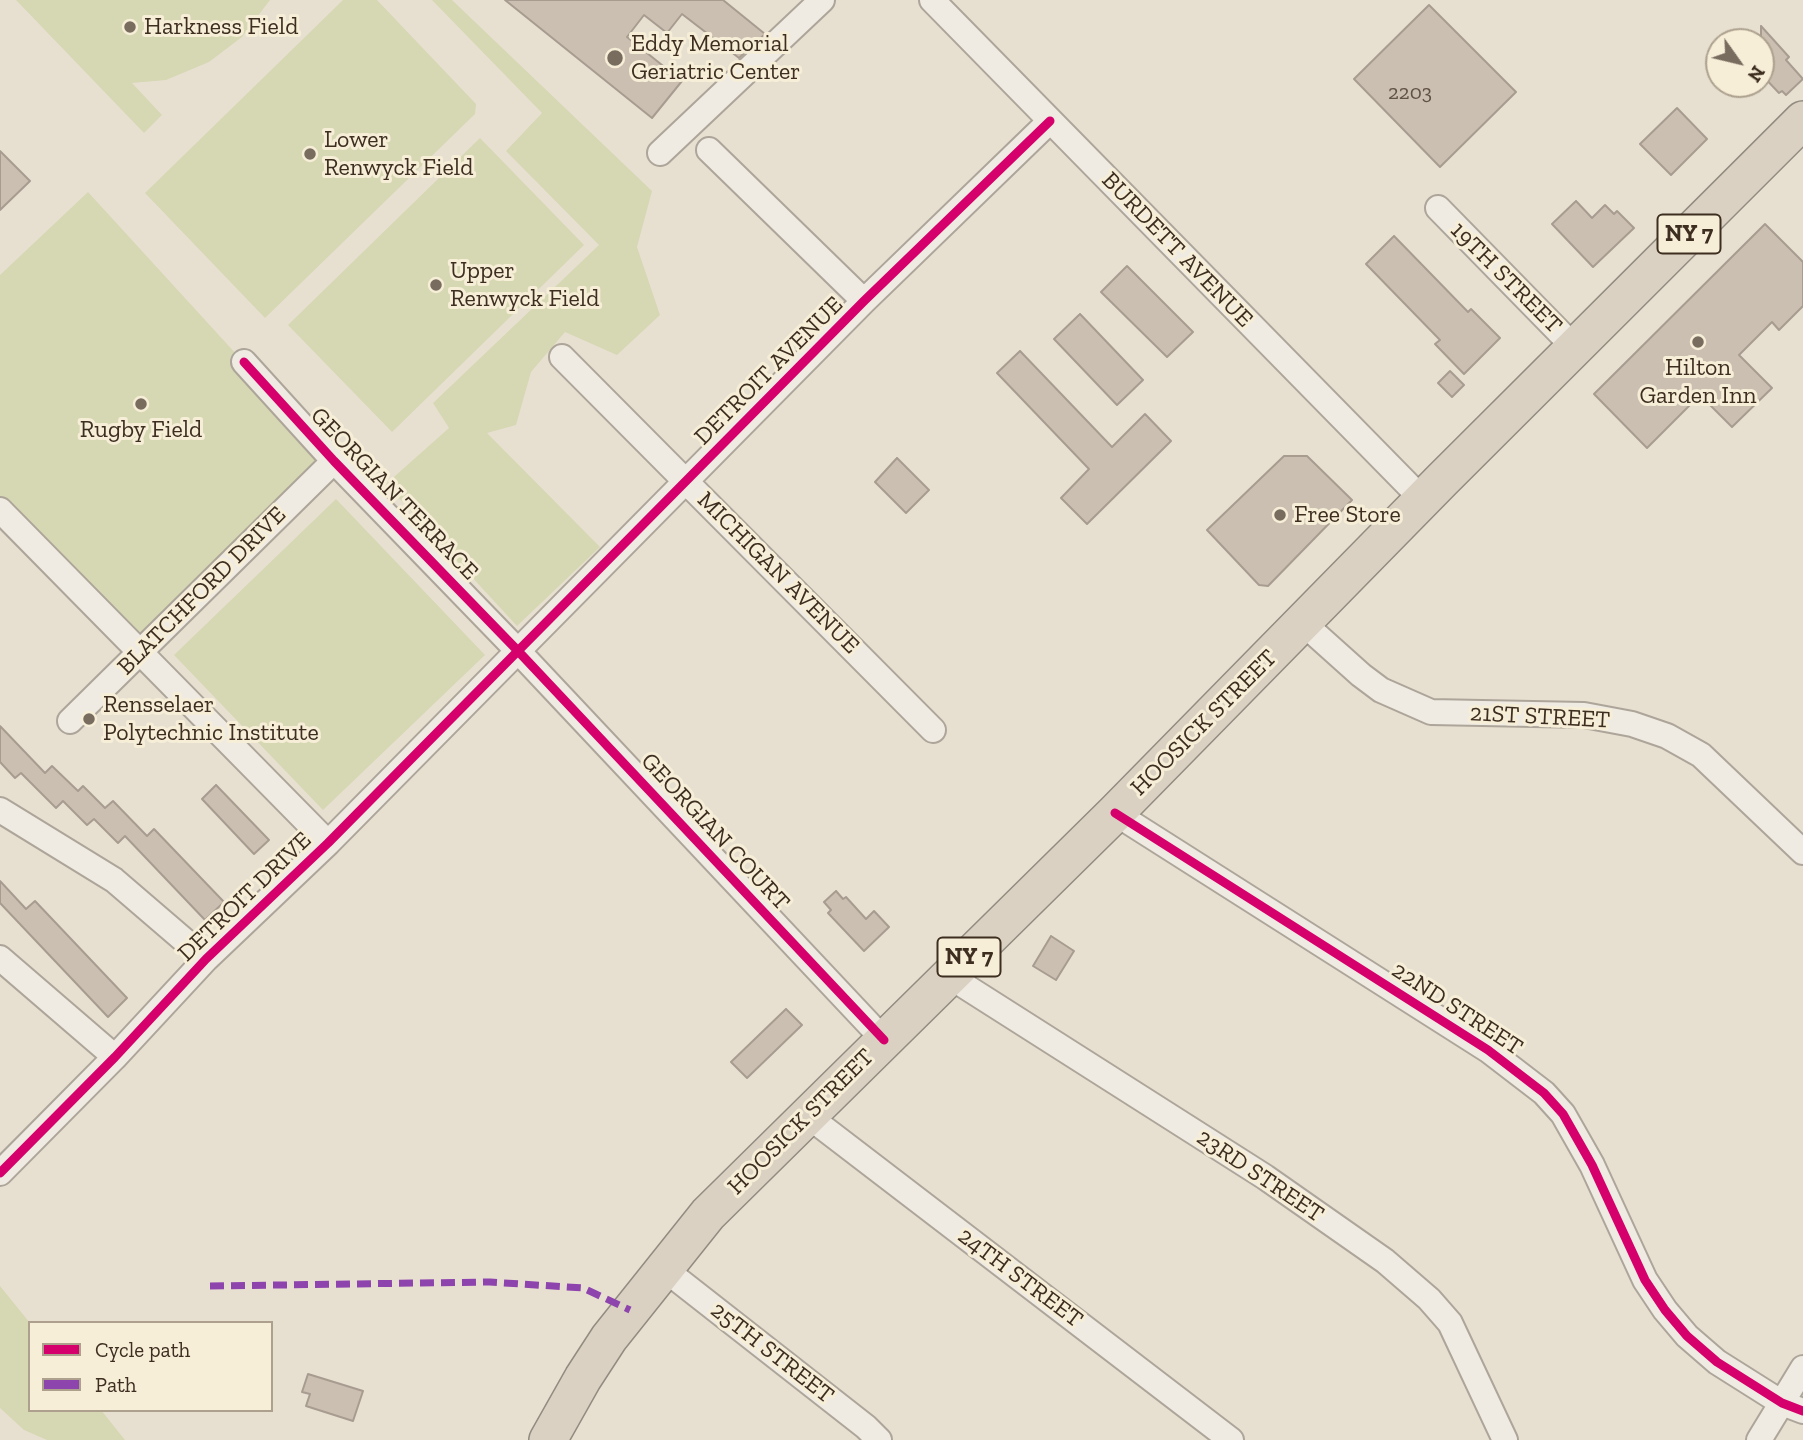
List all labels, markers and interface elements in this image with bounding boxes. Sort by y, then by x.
place label: Harkness Field [144,13,298,41]
marker: Harkness Field [122,19,138,35]
north arrow [1705,28,1775,98]
place label: Eddy Memorial Geriatric Center [631,30,800,86]
marker: Eddy Memorial Geriatric Center [605,48,625,68]
text: N [1743,61,1770,86]
house number: 2203 [1388,80,1432,106]
place label: Lower Renwyck Field [324,126,473,182]
marker: Lower Renwyck Field [302,146,318,162]
street label: BURDETT AVENUE [1095,166,1259,334]
road number: NY 7 [1658,215,1720,254]
street label: 19TH STREET [1444,216,1568,340]
place label: Upper Renwyck Field [450,257,599,313]
marker: Upper Renwyck Field [428,277,444,293]
street label: DETROIT AVENUE [689,291,849,451]
marker: Hilton Garden Inn [1690,334,1706,350]
place label: Hilton Garden Inn [1639,354,1757,410]
marker: Rugby Field [133,396,149,412]
street label: GEORGIAN TERRACE [304,402,484,586]
place label: Rugby Field [80,416,202,444]
street label: MICHIGAN AVENUE [691,486,865,660]
street label: BLATCHFORD DRIVE [112,501,292,681]
place label: Free Store [1294,501,1401,529]
marker: Free Store [1272,507,1288,523]
street label: HOOSICK STREET [1125,644,1283,802]
place label: Rensselaer Polytechnic Institute [103,691,319,747]
street label: 21ST STREET [1469,699,1611,735]
marker: Rensselaer Polytechnic Institute [81,711,97,727]
street label: GEORGIAN COURT [635,747,795,917]
street label: DETROIT DRIVE [172,826,318,968]
road number: NY 7 [937,938,1000,976]
street label: 22ND STREET [1386,956,1528,1062]
street label: HOOSICK STREET [722,1043,880,1201]
street label: 23RD STREET [1191,1123,1329,1229]
street label: 24TH STREET [952,1222,1088,1334]
street label: 25TH STREET [705,1296,839,1410]
legend [28,1321,273,1412]
text: Cycle path [95,1337,190,1362]
text: Path [95,1372,137,1397]

